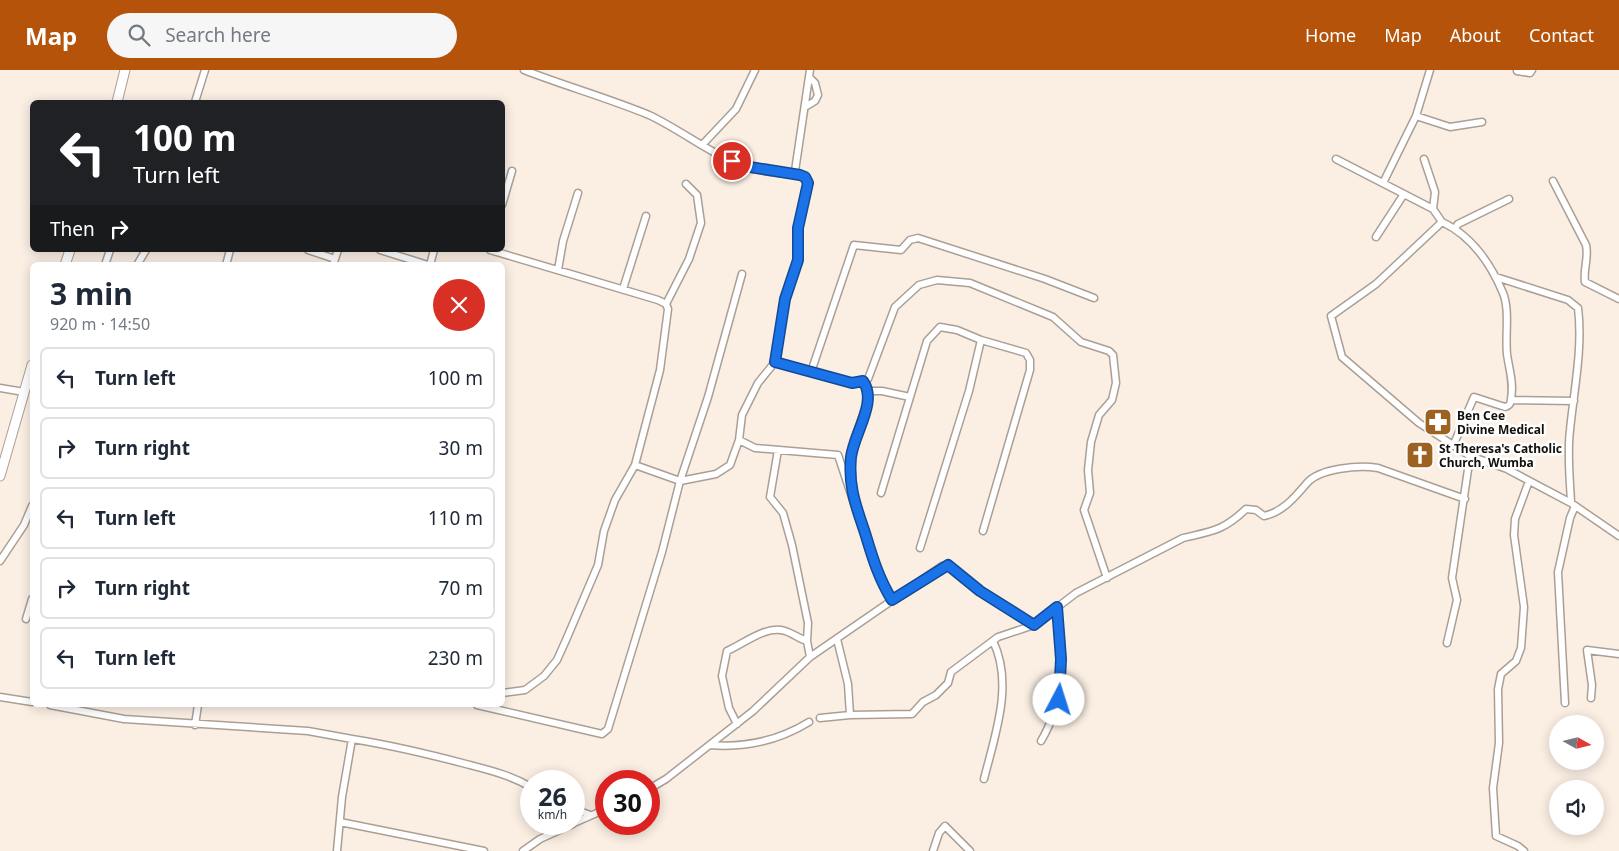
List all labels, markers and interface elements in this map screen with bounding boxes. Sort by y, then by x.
search box [107,13,457,58]
text: Map [25,19,77,52]
icon: search [125,21,153,49]
text: Search here [165,22,271,48]
text: Home [1305,23,1356,47]
text: Map [1384,23,1422,47]
text: About [1450,23,1501,47]
text: Contact [1529,23,1594,47]
text: 100 m [133,114,236,161]
icon: left [50,120,115,185]
pin [711,140,753,182]
icon: arrive [718,147,746,175]
text: Turn left [133,159,220,189]
icon: right [105,215,133,243]
text: Then [50,216,95,242]
text: 3 min [50,273,133,314]
button: close [433,279,485,331]
text: 920 m · 14:50 [50,313,150,335]
icon: left [52,364,80,392]
text: Turn left [95,365,176,391]
text: 100 m [428,365,483,391]
pharmacy icon: Ben Cee Divine Medical [1423,407,1453,437]
place label: Ben Cee Divine Medical [1457,407,1545,438]
icon: right [52,434,80,462]
text: Turn right [95,435,190,461]
text: 30 m [439,435,483,461]
church icon: St Theresa's Catholic Church, Wumba [1405,440,1435,470]
place label: St Theresa's Catholic Church, Wumba [1439,440,1562,471]
icon: left [52,504,80,532]
text: Turn left [95,505,176,531]
text: 110 m [428,505,483,531]
icon: right [52,574,80,602]
text: Turn right [95,575,190,601]
text: 70 m [439,575,483,601]
icon: left [52,644,80,672]
text: Turn left [95,645,176,671]
text: 230 m [428,645,483,671]
position arrow [1032,673,1084,725]
north arrow [1549,715,1604,770]
map controls [1549,715,1604,835]
speed limit sign: 30 [595,770,660,835]
text: 26 [538,779,567,813]
button: sound [1549,780,1604,835]
text: km/h [538,806,567,823]

